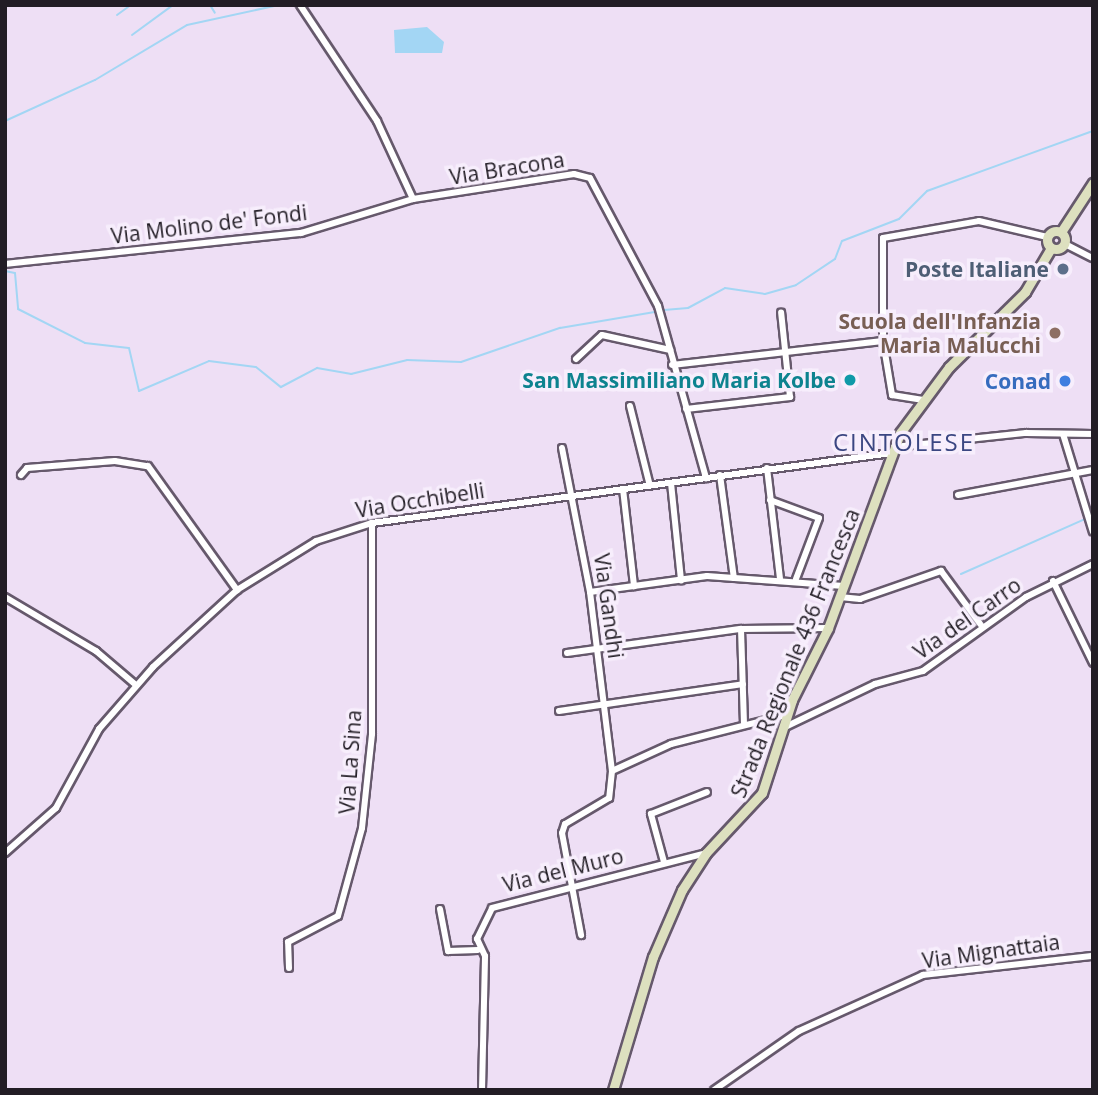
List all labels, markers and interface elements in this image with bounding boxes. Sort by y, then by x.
street label: Via Bracona [448,146,566,190]
street label: Via Molino de' Fondi [110,199,308,249]
place label: Poste Italiane [905,256,1049,282]
marker: Poste Italiane [1055,261,1071,277]
place label: Scuola dell'Infanzia Maria Malucchi [838,308,1041,358]
marker: Scuola dell'Infanzia Maria Malucchi [1047,325,1063,341]
place label: San Massimiliano Maria Kolbe [522,367,836,393]
place label: Conad [985,368,1051,394]
marker: San Massimiliano Maria Kolbe [842,372,858,388]
marker: Conad [1057,373,1073,389]
district label: CINTOLESE [834,428,974,456]
street label: Via Occhibelli [354,477,486,523]
street label: Strada Regionale 436 Francesca [725,505,865,801]
street label: Via Gandhi [589,552,629,660]
street label: Via del Carro [909,572,1025,664]
street label: Via La Sina [334,709,366,815]
street label: Via del Muro [500,843,626,897]
street label: Via Mignattaia [921,929,1061,973]

